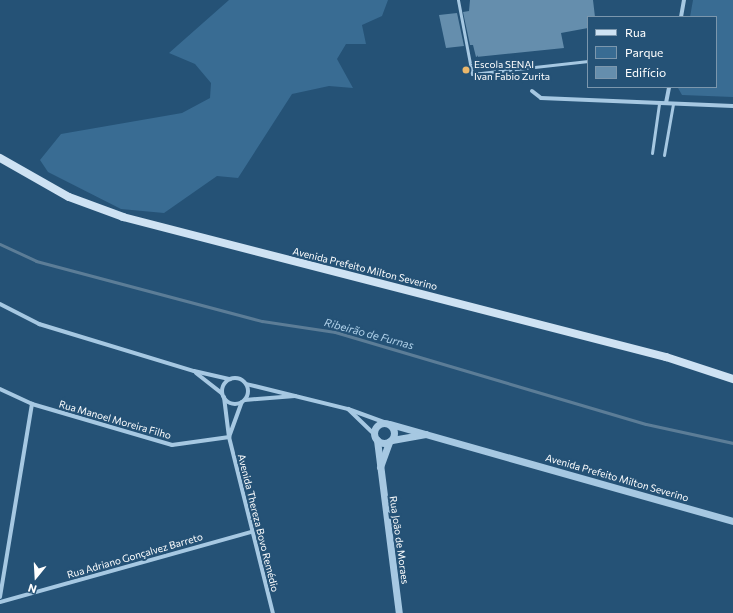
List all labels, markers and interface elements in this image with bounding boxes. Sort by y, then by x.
legend [587,16,717,88]
text: Rua [625,25,646,39]
text: Parque [625,45,663,59]
place label: Escola SENAI Ivan Fabio Zurita [474,58,550,82]
marker: Escola SENAI Ivan Fabio Zurita [461,65,471,75]
text: Edifício [625,65,666,79]
street label: Avenida Prefeito Milton Severino [291,245,439,293]
water label: Ribeirão de Furnas [323,316,415,352]
street label: Rua Manoel Moreira Filho [57,398,173,442]
street label: Avenida Prefeito Milton Severino [544,452,690,504]
street label: Avenida Thereza Bovo Remédio [235,453,281,593]
street label: Rua João de Moraes [387,495,411,585]
street label: Rua Adriano Gonçalvez Barreto [66,531,204,581]
north arrow [16,557,56,597]
text: N [26,581,38,596]

